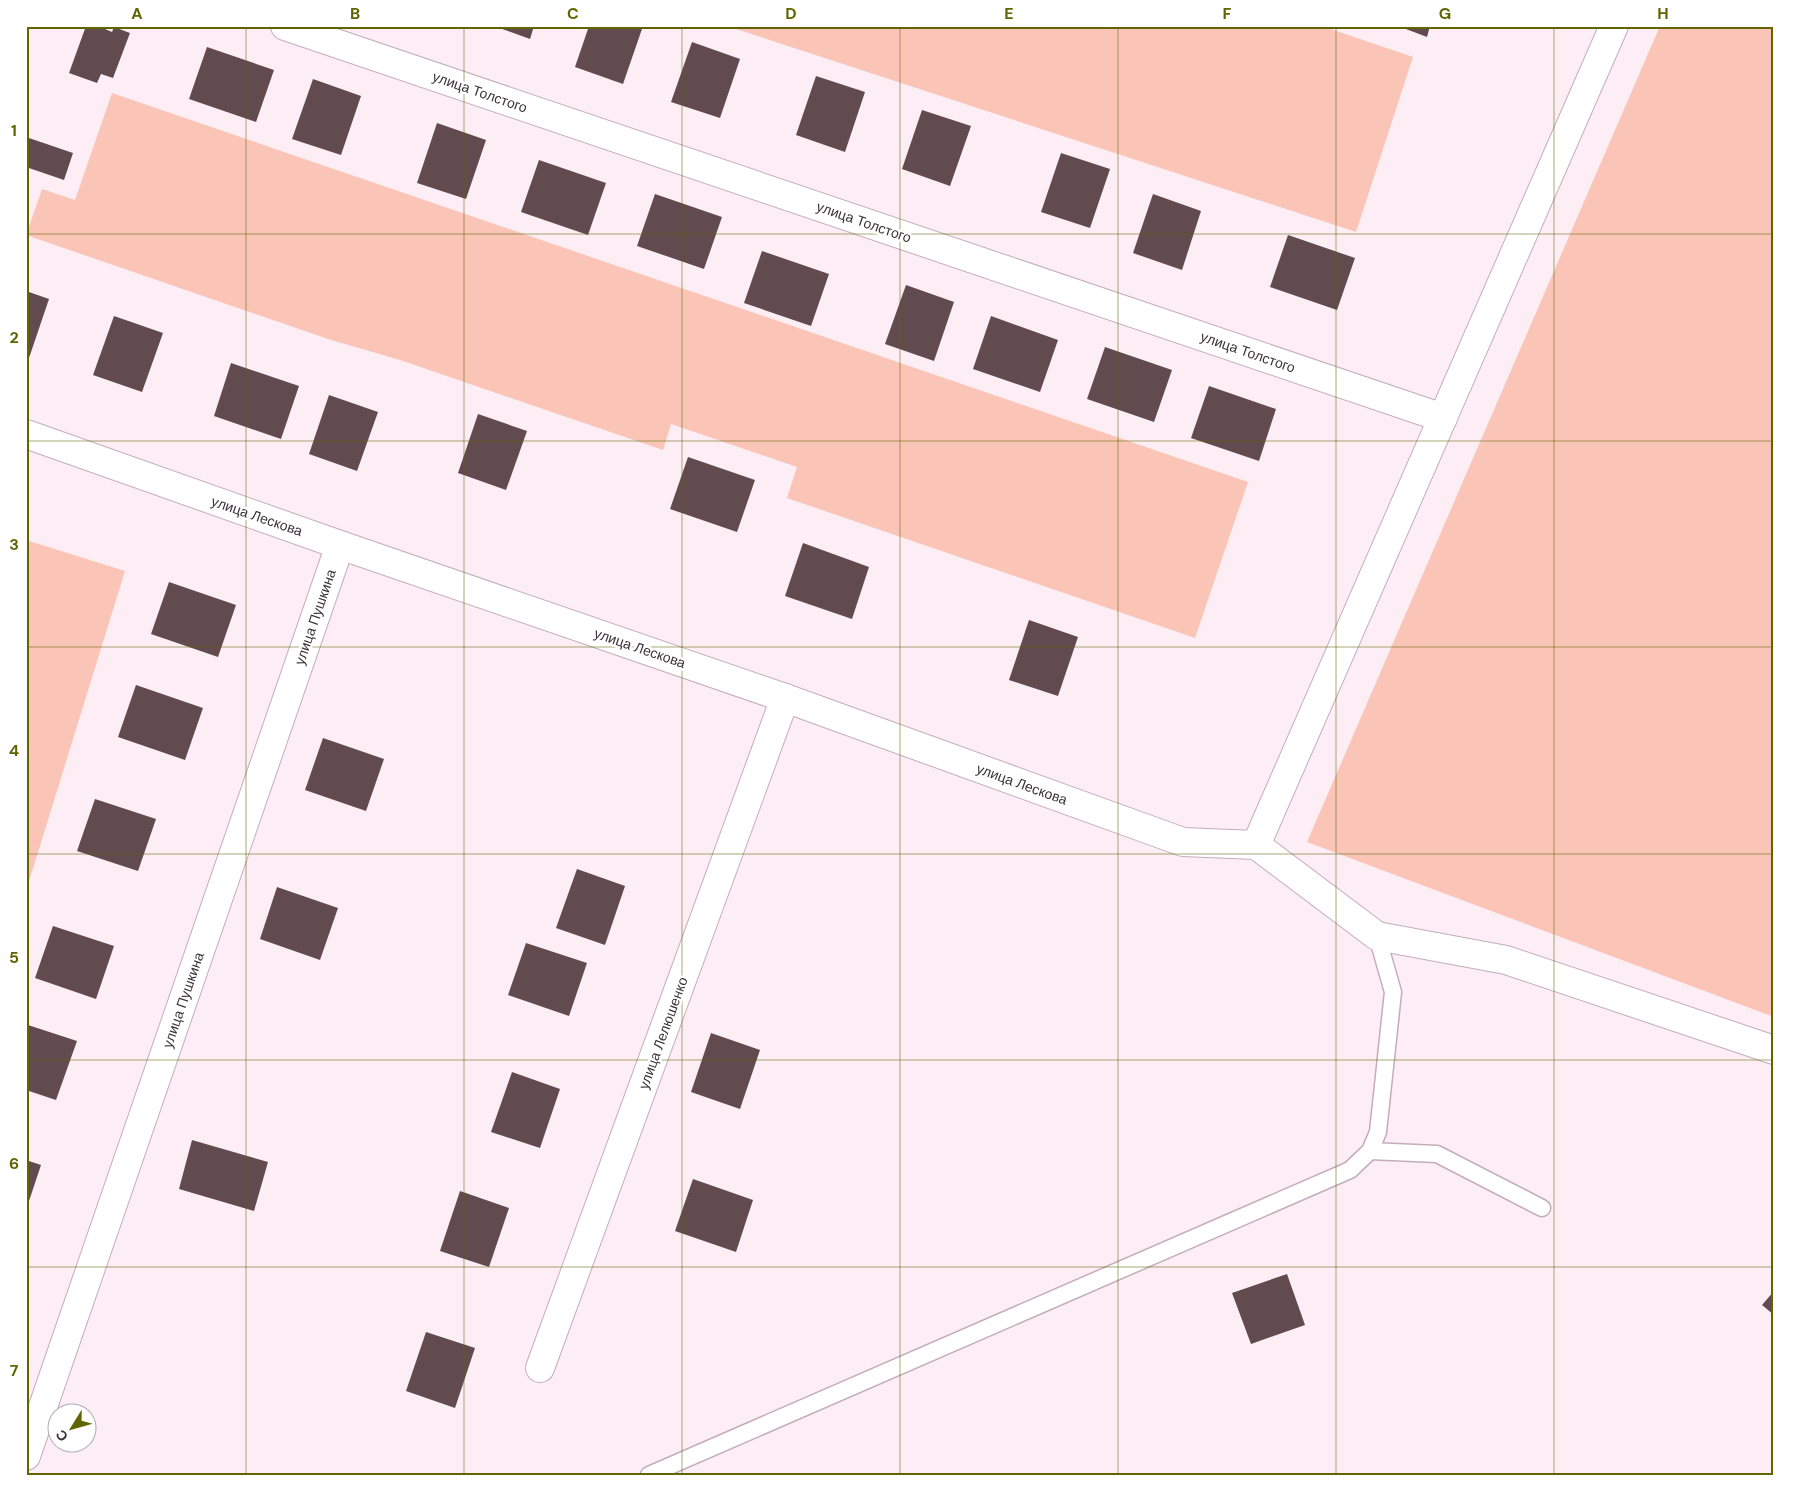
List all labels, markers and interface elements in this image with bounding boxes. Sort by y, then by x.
text: A [131,3,143,24]
text: B [350,3,360,24]
text: C [567,3,579,24]
text: D [785,3,797,24]
text: E [1004,3,1014,24]
text: F [1223,3,1232,24]
text: G [1439,3,1451,24]
text: H [1657,3,1669,24]
street label: улица Толстого [430,67,530,117]
text: 1 [11,120,17,141]
street label: улица Толстого [814,197,914,247]
text: 2 [9,327,19,348]
street label: улица Толстого [1198,327,1298,377]
street label: улица Лескова [209,492,305,540]
text: 3 [9,534,19,555]
street label: улица Пушкина [290,567,340,667]
street label: улица Лескова [592,624,688,672]
text: 4 [9,740,19,761]
street label: улица Лескова [974,759,1070,809]
text: 5 [9,947,19,968]
street label: улица Пушкина [158,950,208,1050]
street label: улица Лелюшенко [634,974,692,1092]
text: 6 [9,1153,19,1174]
text: 7 [10,1360,19,1381]
north arrow [48,1404,98,1454]
text: С [51,1426,72,1445]

